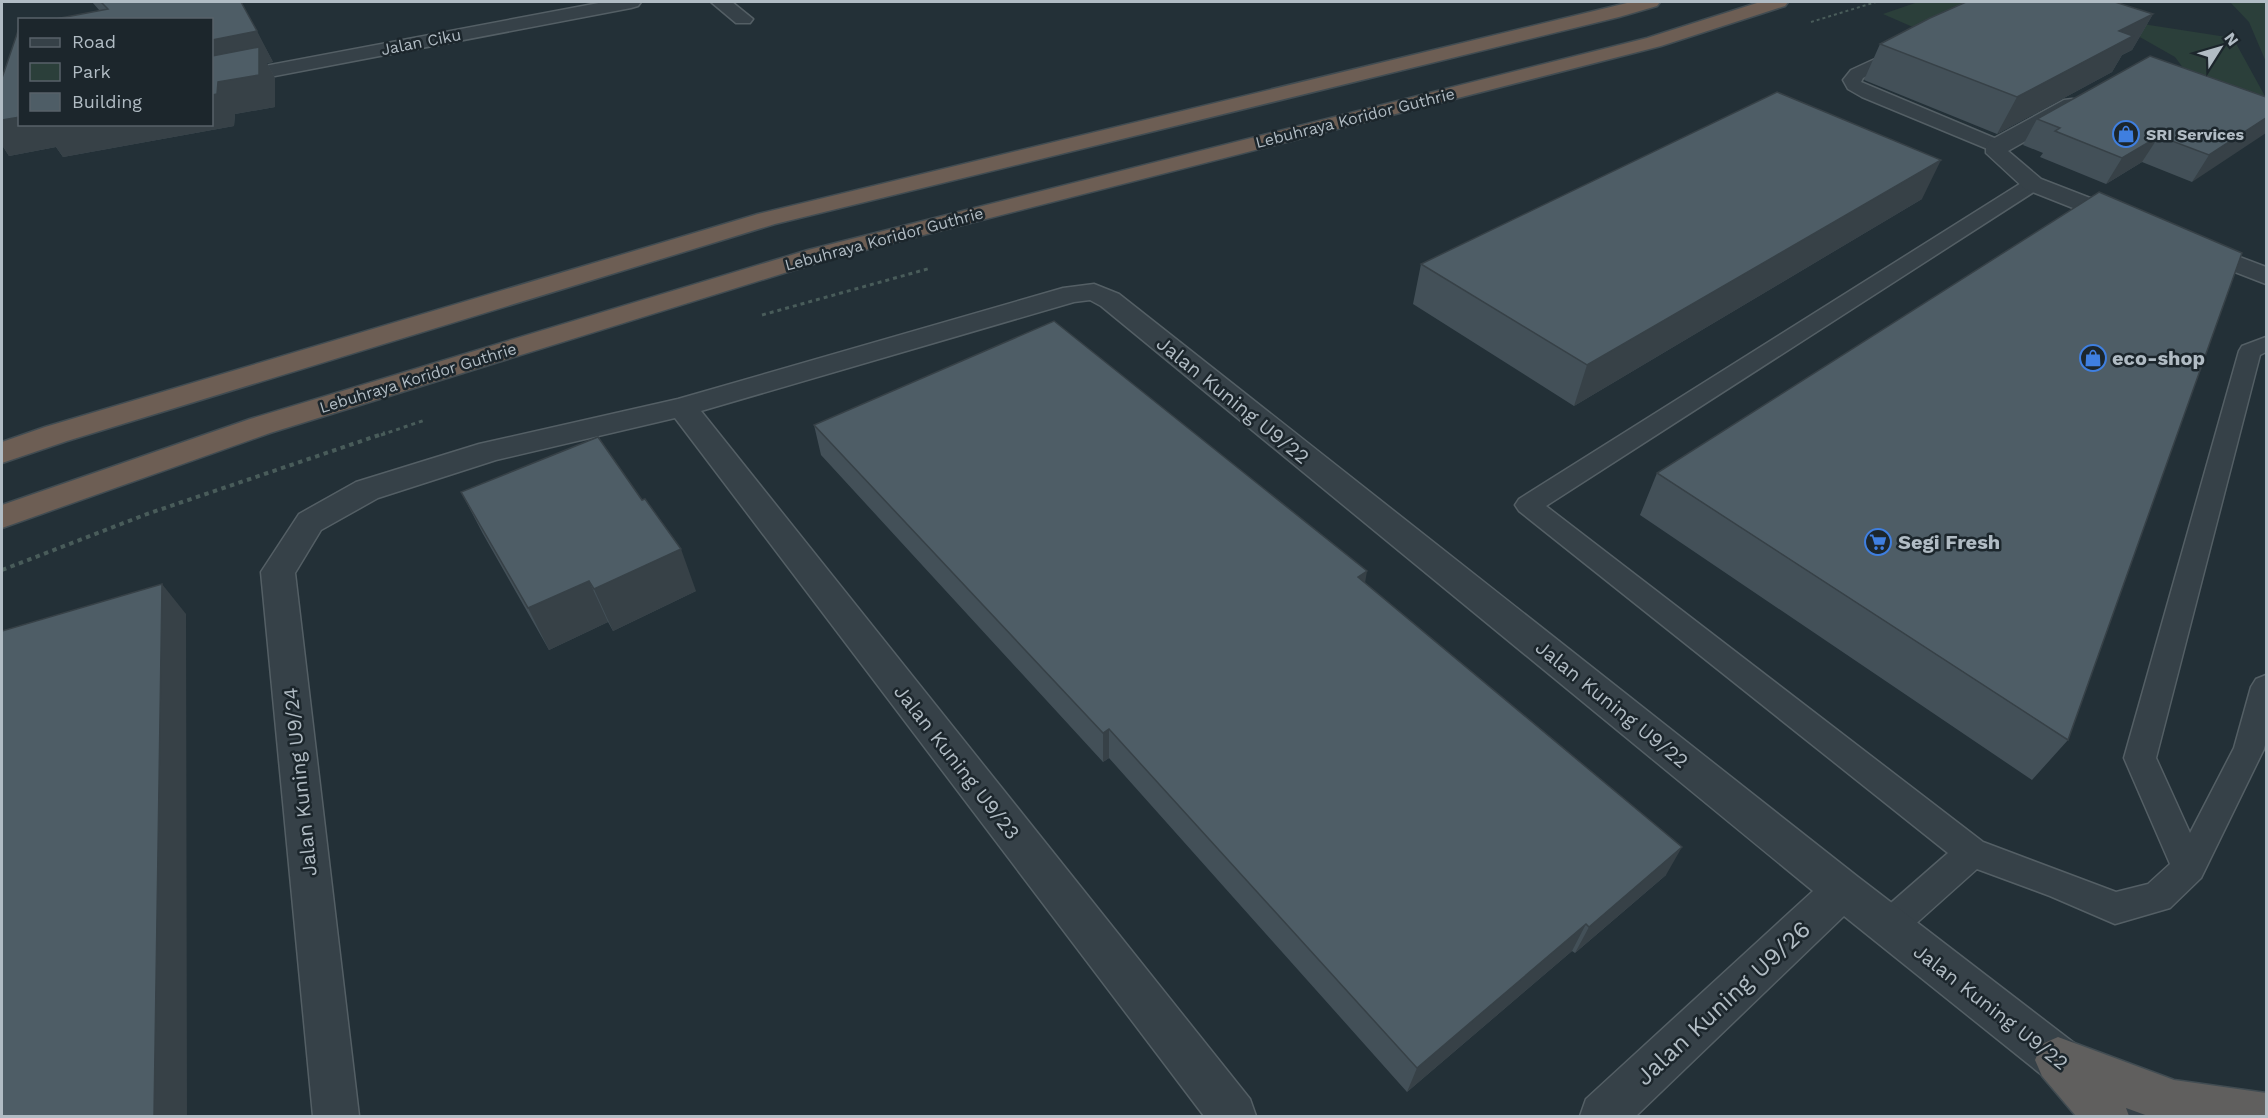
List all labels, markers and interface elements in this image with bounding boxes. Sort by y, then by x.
legend [18,18,213,126]
north arrow [2190,18,2250,78]
street label: Jalan Ciku [379,25,463,59]
text: N [2220,29,2243,50]
text: Road [72,31,116,52]
text: Park [72,61,111,82]
street label: Lebuhraya Koridor Guthrie [1253,84,1457,152]
text: Building [72,91,142,112]
shop icon: SRI Services [2111,119,2141,149]
place label: SRI Services [2146,125,2244,144]
street label: Lebuhraya Koridor Guthrie [783,203,985,275]
street label: Jalan Kuning U9/22 [1152,331,1314,469]
street label: Lebuhraya Koridor Guthrie [317,339,519,417]
shop icon: eco-shop [2078,343,2108,373]
place label: eco-shop [2112,346,2205,370]
supermarket icon: Segi Fresh [1863,527,1893,557]
place label: Segi Fresh [1898,530,2000,554]
street label: Jalan Kuning U9/22 [1531,635,1693,773]
street label: Jalan Kuning U9/23 [889,680,1025,844]
street label: Jalan Kuning U9/24 [278,686,322,878]
street label: Jalan Kuning U9/26 [1630,915,1816,1091]
street label: Jalan Kuning U9/22 [1909,939,2073,1075]

